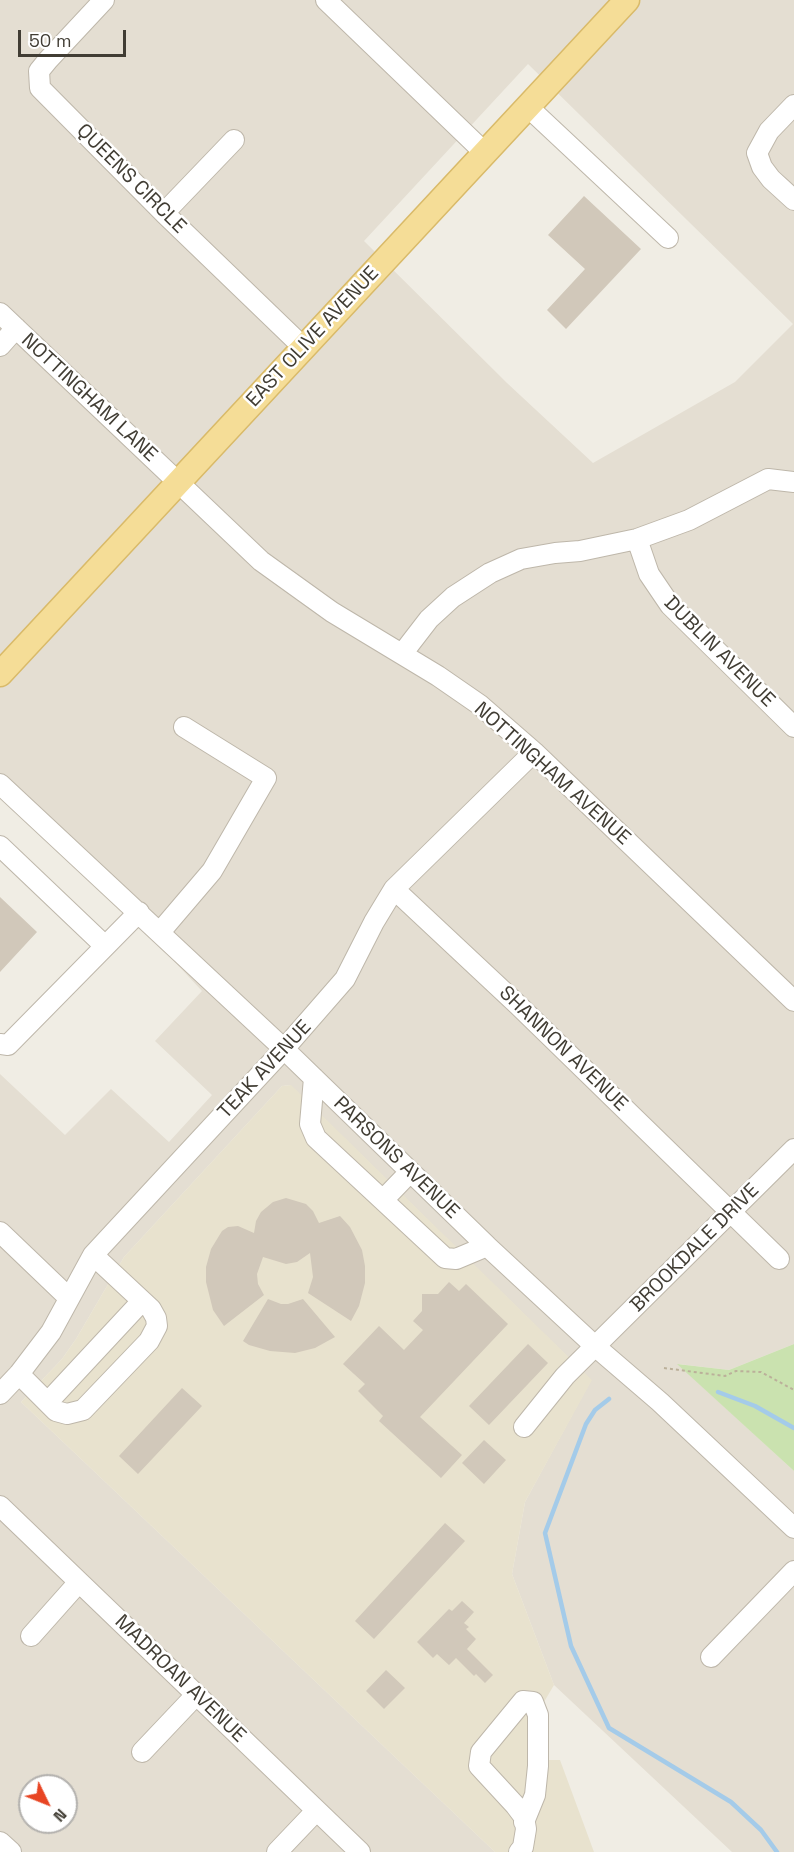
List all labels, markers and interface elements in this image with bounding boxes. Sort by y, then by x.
scale bar [21,18,129,56]
text: 50 m [29,29,71,52]
street label: QUEENS CIRCLE [71,119,191,239]
street label: EAST OLIVE AVENUE [242,262,384,412]
street label: NOTTINGHAM LANE [16,329,162,467]
street label: DUBLIN AVENUE [659,592,779,712]
street label: NOTTINGHAM AVENUE [469,697,635,851]
street label: SHANNON AVENUE [494,982,632,1116]
street label: TEAK AVENUE [213,1016,317,1124]
street label: PARSONS AVENUE [328,1092,464,1224]
street label: BROOKDALE DRIVE [626,1179,764,1317]
street label: MADROAN AVENUE [109,1610,251,1748]
north arrow [18,1774,78,1834]
text: N [49,1804,71,1826]

